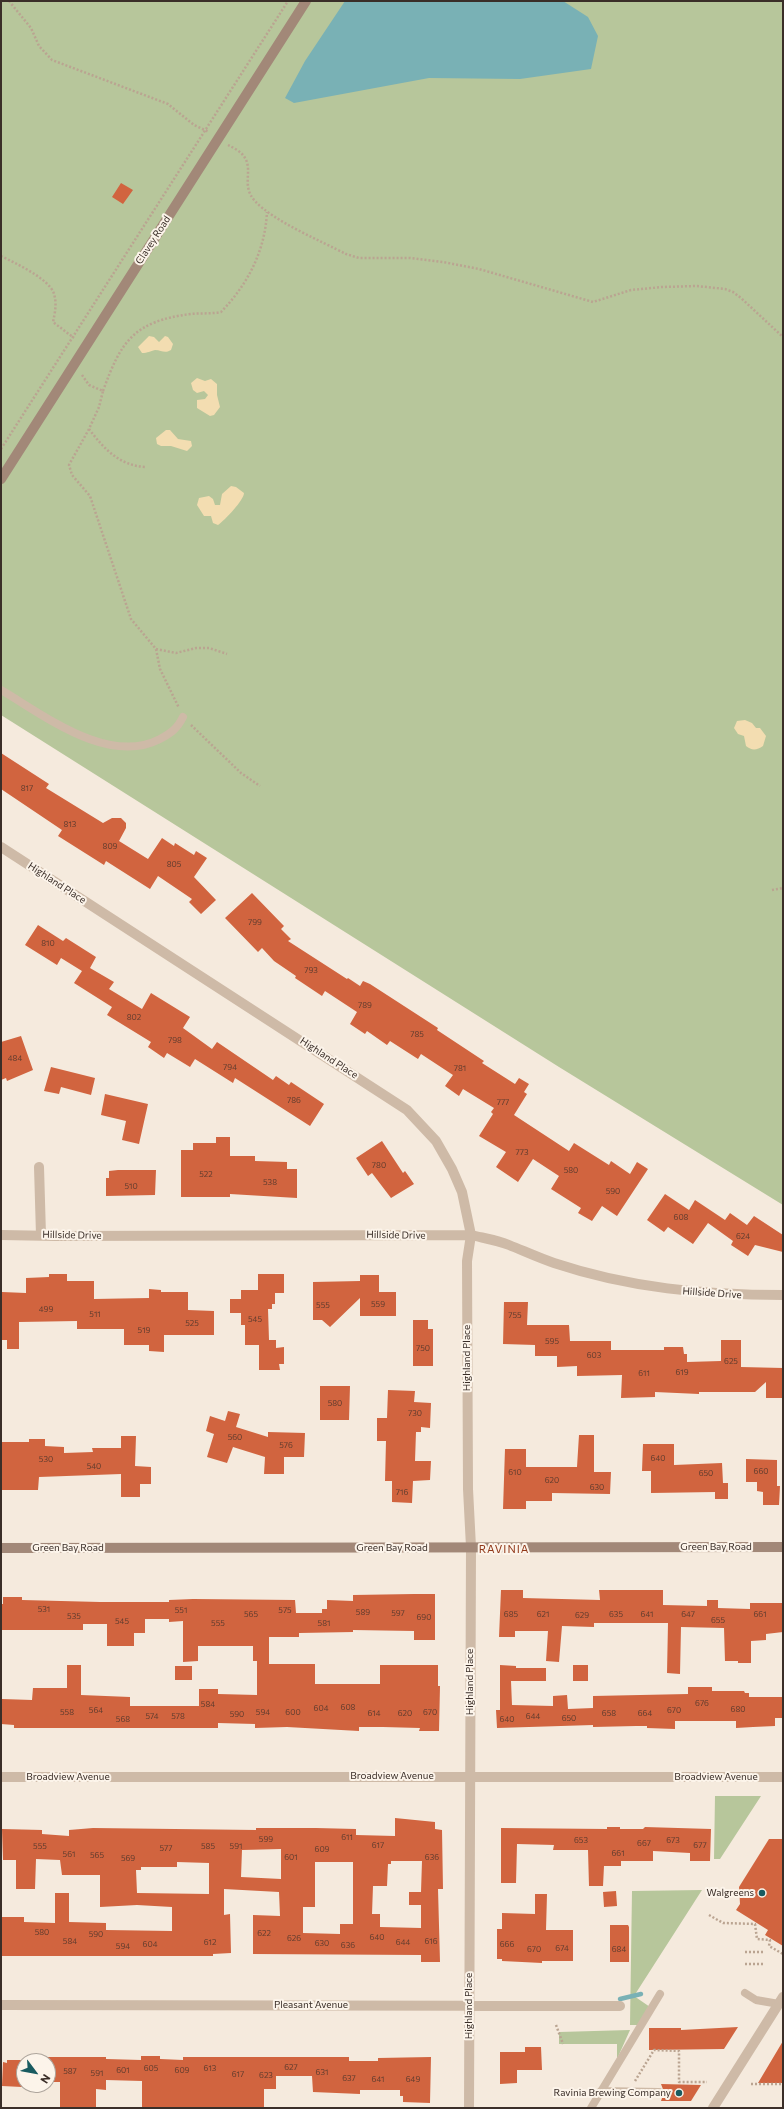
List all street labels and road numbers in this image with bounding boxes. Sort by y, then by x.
street label: Clavey Road [133,214,173,266]
street label: Highland Place [26,860,88,906]
street label: Highland Place [298,1035,360,1081]
street label: Hillside Drive [42,1228,102,1242]
street label: Hillside Drive [366,1228,426,1242]
street label: Hillside Drive [682,1285,742,1301]
street label: Highland Place [461,1325,473,1391]
street label: Green Bay Road [680,1541,752,1553]
street label: Green Bay Road [32,1542,104,1554]
street label: Green Bay Road [356,1542,428,1554]
street label: Highland Place [464,1649,476,1715]
street label: Broadview Avenue [350,1770,434,1782]
street label: Broadview Avenue [26,1771,110,1783]
street label: Broadview Avenue [674,1771,758,1783]
street label: Highland Place [463,1973,475,2039]
street label: Pleasant Avenue [274,1999,348,2011]

